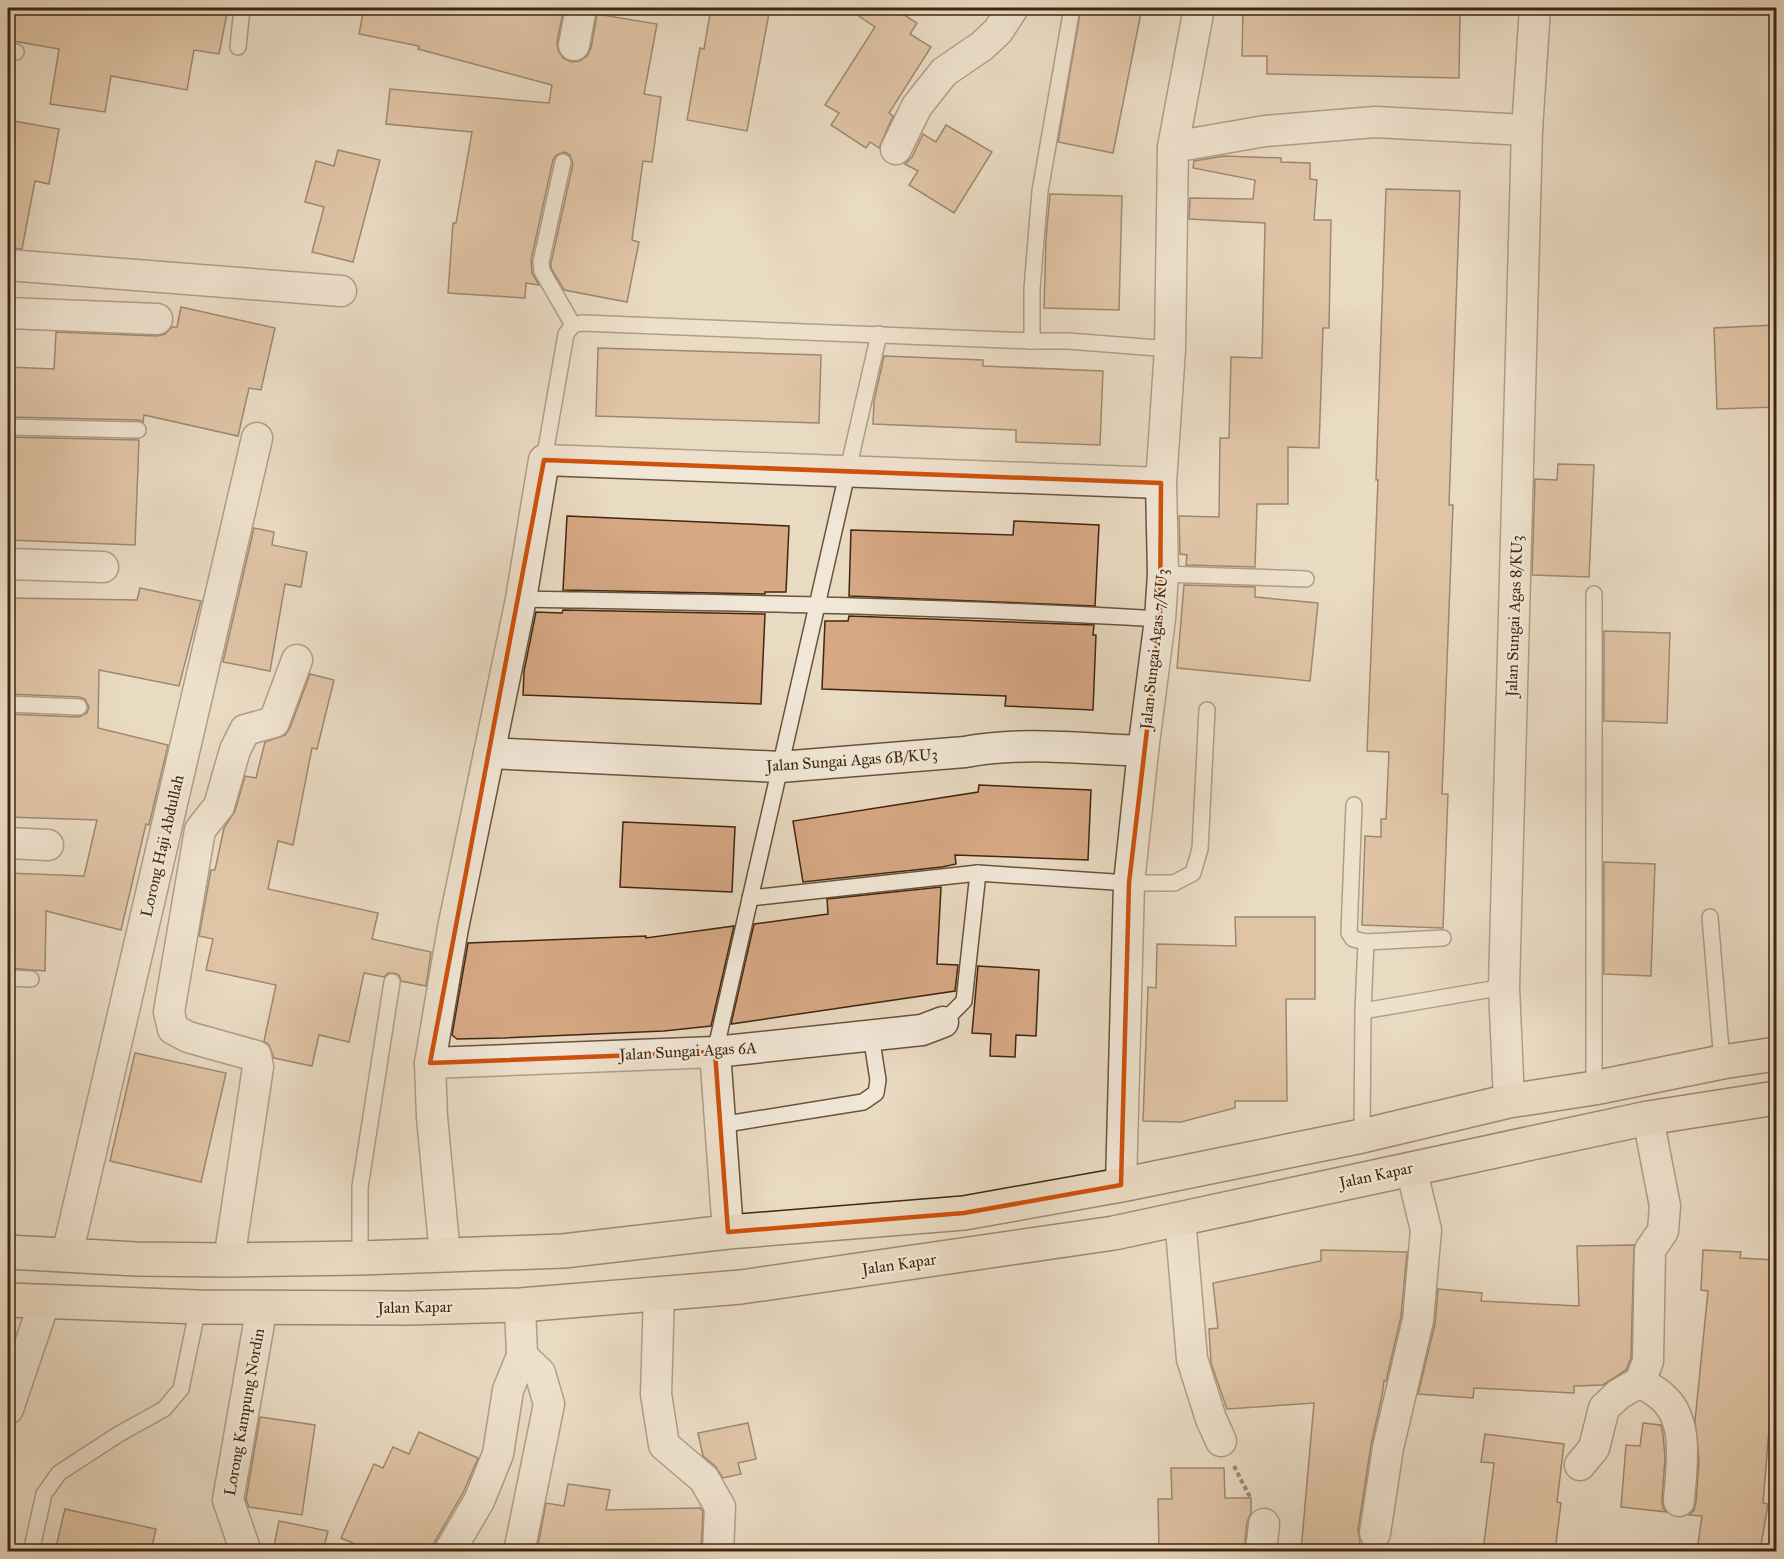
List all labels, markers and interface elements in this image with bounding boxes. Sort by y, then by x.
street label: Jalan Sungai Agas 8/KU3 [1502,535,1527,699]
street label: Jalan Sungai Agas 7/KU3 [1136,568,1173,732]
street label: Jalan Sungai Agas 6B/KU3 [764,745,938,777]
street label: Lorong Haji Abdullah [136,773,189,919]
street label: Jalan Sungai Agas 6A [617,1038,758,1065]
street label: Jalan Kapar [1335,1158,1415,1193]
street label: Jalan Kapar [859,1249,938,1280]
street label: Jalan Kapar [375,1297,453,1318]
street label: Lorong Kampung Nordin [220,1326,269,1497]

